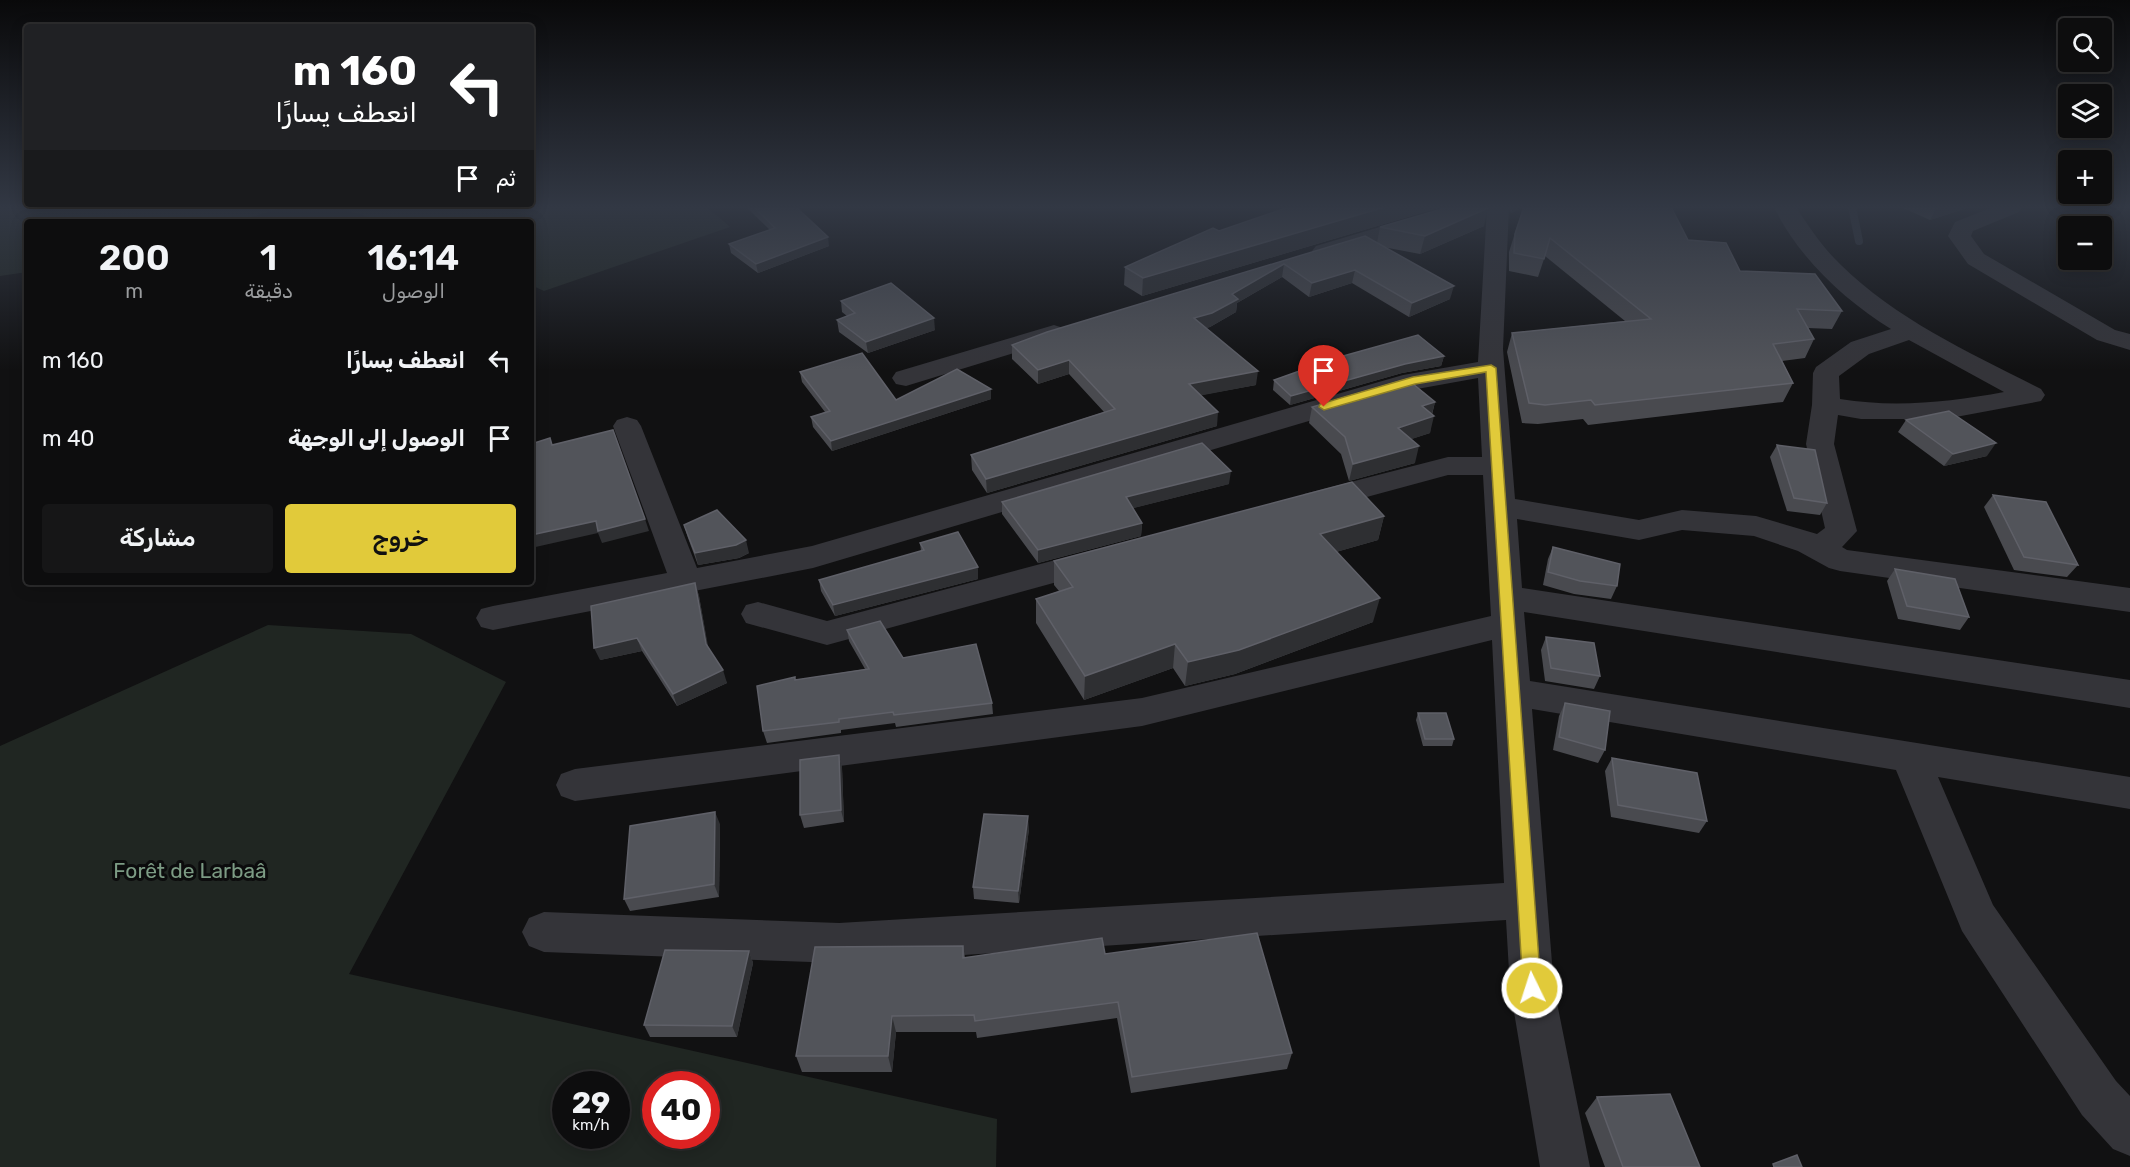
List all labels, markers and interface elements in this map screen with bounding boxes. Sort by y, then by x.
map controls [2058,18,2112,270]
button: search [2058,18,2112,72]
text: 160 m [293,46,417,96]
icon: left [438,48,516,126]
button: layers [2058,84,2112,138]
text: انعطف يسارًا [275,97,417,129]
button: + [2058,150,2112,204]
icon: arrive [451,162,484,195]
text: ثم [496,165,516,192]
button: − [2058,216,2112,270]
text: 200 [99,236,170,279]
text: 1 [260,236,277,279]
text: 16:14 [368,236,459,279]
text: m [125,279,143,303]
text: دقيقة [244,279,293,303]
text: الوصول [382,279,445,303]
icon: left [483,344,516,377]
pin [1298,345,1349,407]
text: 160 m [42,347,104,374]
text: انعطف يسارًا [346,347,465,374]
icon: arrive [1307,354,1340,387]
icon: arrive [483,422,516,455]
text: 40 m [42,425,95,452]
text: الوصول إلى الوجهة [288,425,465,452]
button: مشاركة [42,504,273,573]
button: خروج [285,504,516,573]
park label: Forêt de Larbaâ [113,858,267,883]
position arrow [1500,956,1564,1020]
speed limit sign: 40 [642,1071,720,1149]
text: 29 [572,1085,610,1121]
text: km/h [572,1116,610,1134]

